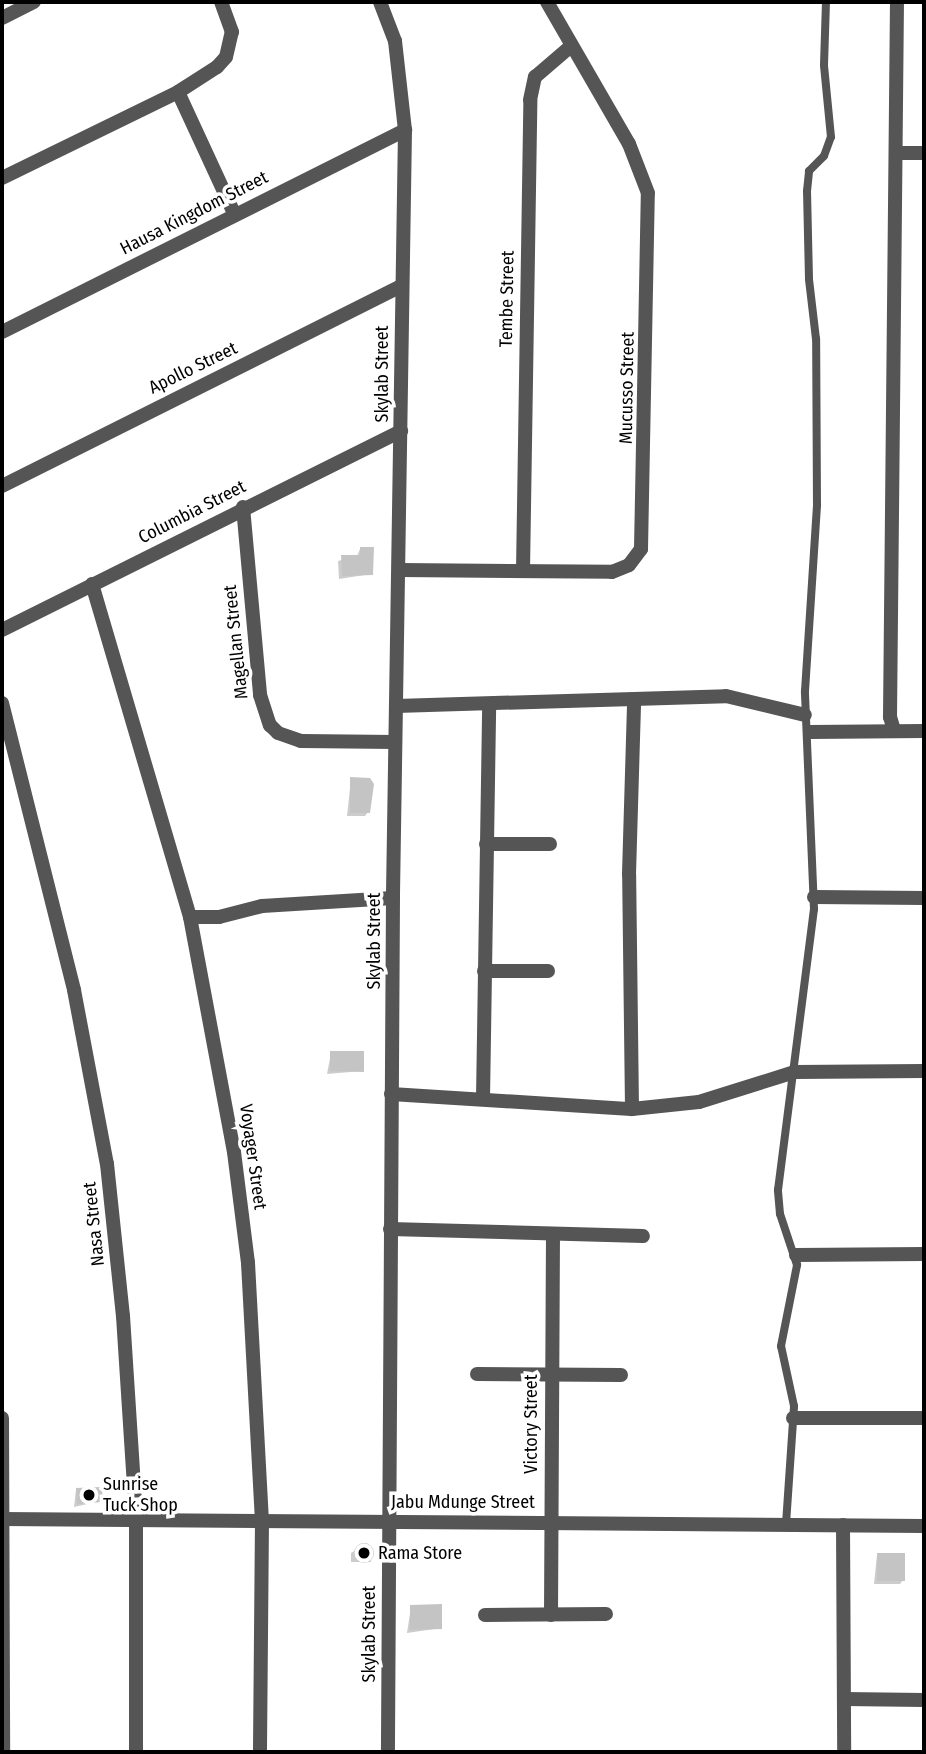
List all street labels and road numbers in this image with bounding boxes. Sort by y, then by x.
street label: Hausa Kingdom Street [117,166,271,260]
street label: Tembe Street [495,250,519,348]
street label: Skylab Street [371,326,393,422]
street label: Mucusso Street [615,332,639,444]
street label: Apollo Street [145,337,241,399]
street label: Columbia Street [135,476,249,548]
street label: Magellan Street [219,584,253,700]
street label: Skylab Street [363,893,385,989]
street label: Voyager Street [235,1103,271,1211]
street label: Nasa Street [79,1181,109,1267]
street label: Victory Street [520,1374,542,1474]
street label: Jabu Mdunge Street [391,1491,535,1513]
street label: Skylab Street [358,1586,380,1682]

